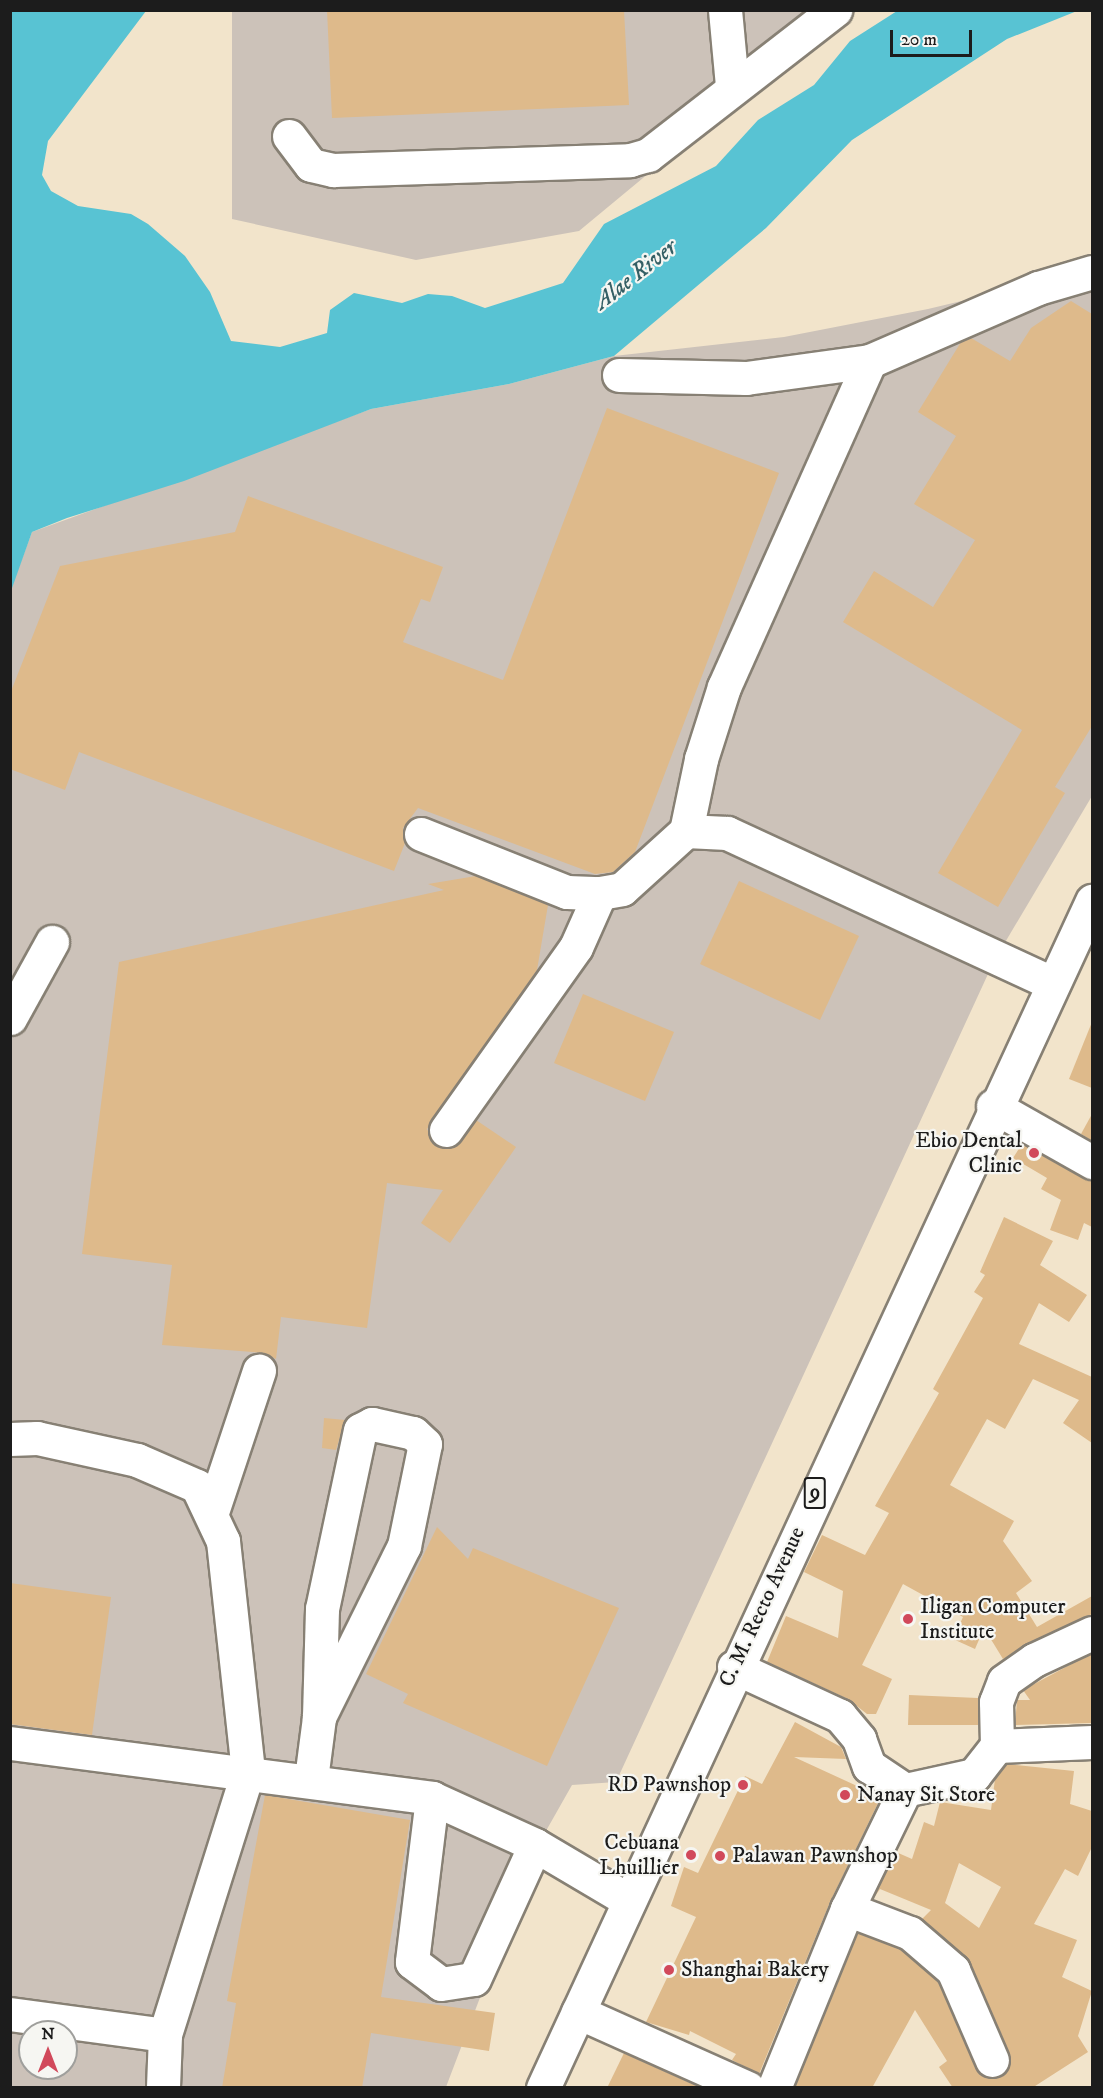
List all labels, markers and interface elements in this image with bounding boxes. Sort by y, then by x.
scale bar [893,18,976,56]
text: 20 m [901,29,937,51]
water label: Alae River [589,234,683,316]
place label: Ebio Dental Clinic [915,1127,1022,1178]
marker: Ebio Dental Clinic [1027,1146,1041,1160]
road number: 9 [803,1475,827,1511]
street label: C. M. Recto Avenue [713,1523,811,1691]
place label: Iligan Computer Institute [920,1593,1065,1645]
marker: Iligan Computer Institute [901,1612,915,1626]
place label: RD Pawnshop [607,1772,731,1798]
marker: RD Pawnshop [736,1778,750,1792]
place label: Nanay Sit Store [857,1782,995,1808]
marker: Nanay Sit Store [838,1788,852,1802]
place label: Cebuana Lhuillier [599,1829,679,1880]
place label: Palawan Pawnshop [732,1843,898,1869]
marker: Cebuana Lhuillier [684,1848,698,1862]
marker: Palawan Pawnshop [713,1849,727,1863]
place label: Shanghai Bakery [681,1957,829,1983]
marker: Shanghai Bakery [662,1963,676,1977]
north arrow [18,2020,78,2080]
text: N [41,2024,55,2044]

